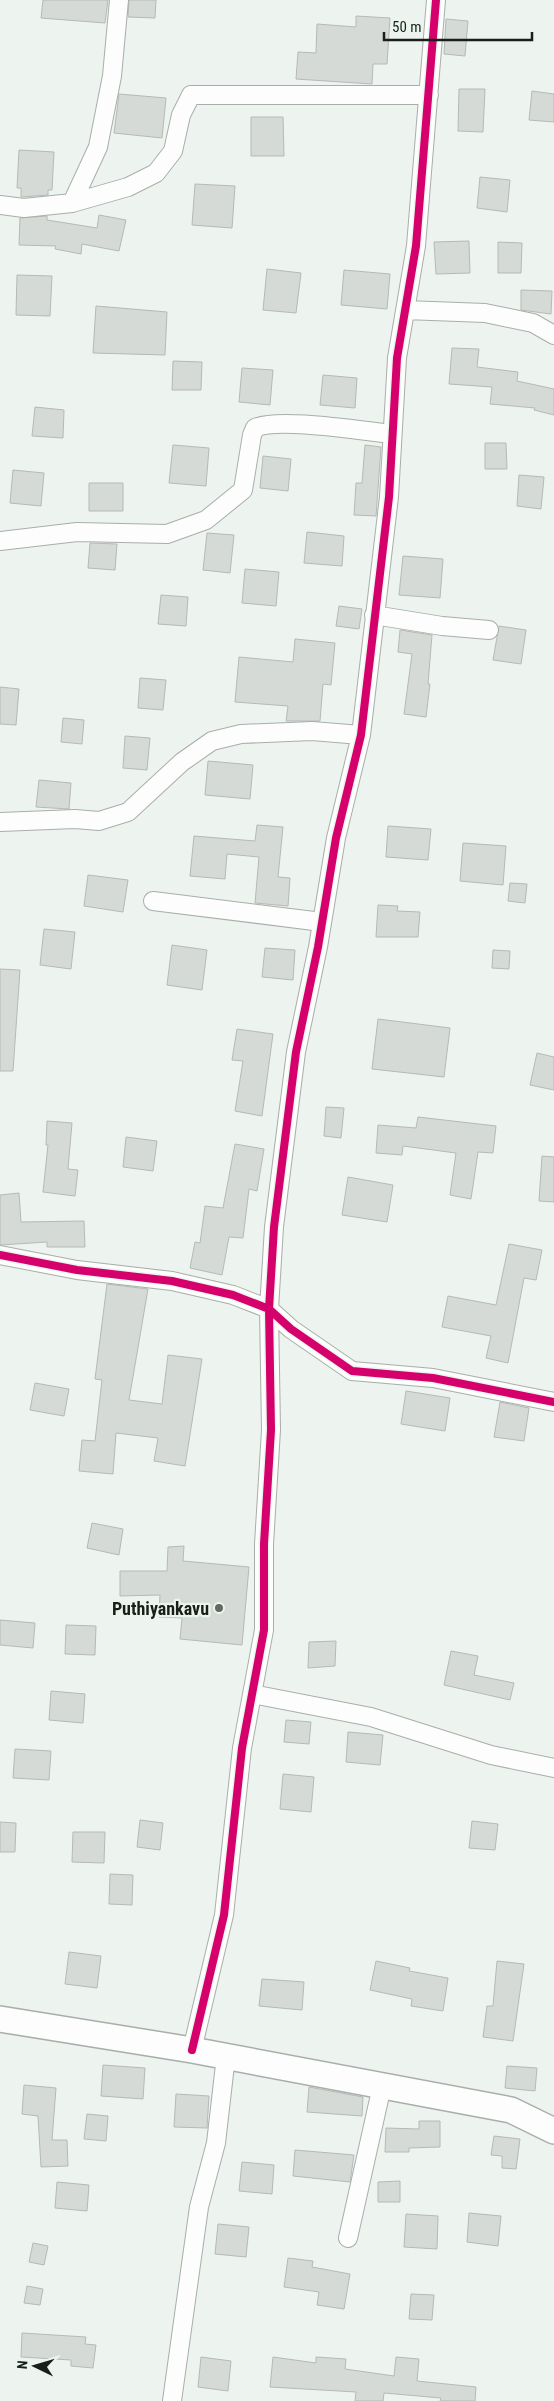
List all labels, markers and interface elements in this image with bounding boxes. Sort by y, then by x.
scale bar [384,10,532,42]
text: 50 m [392,18,422,36]
place label: Puthiyankavu [112,1598,209,1619]
marker: Puthiyankavu [213,1602,225,1614]
north arrow [10,2341,60,2391]
text: N [14,2360,30,2370]

